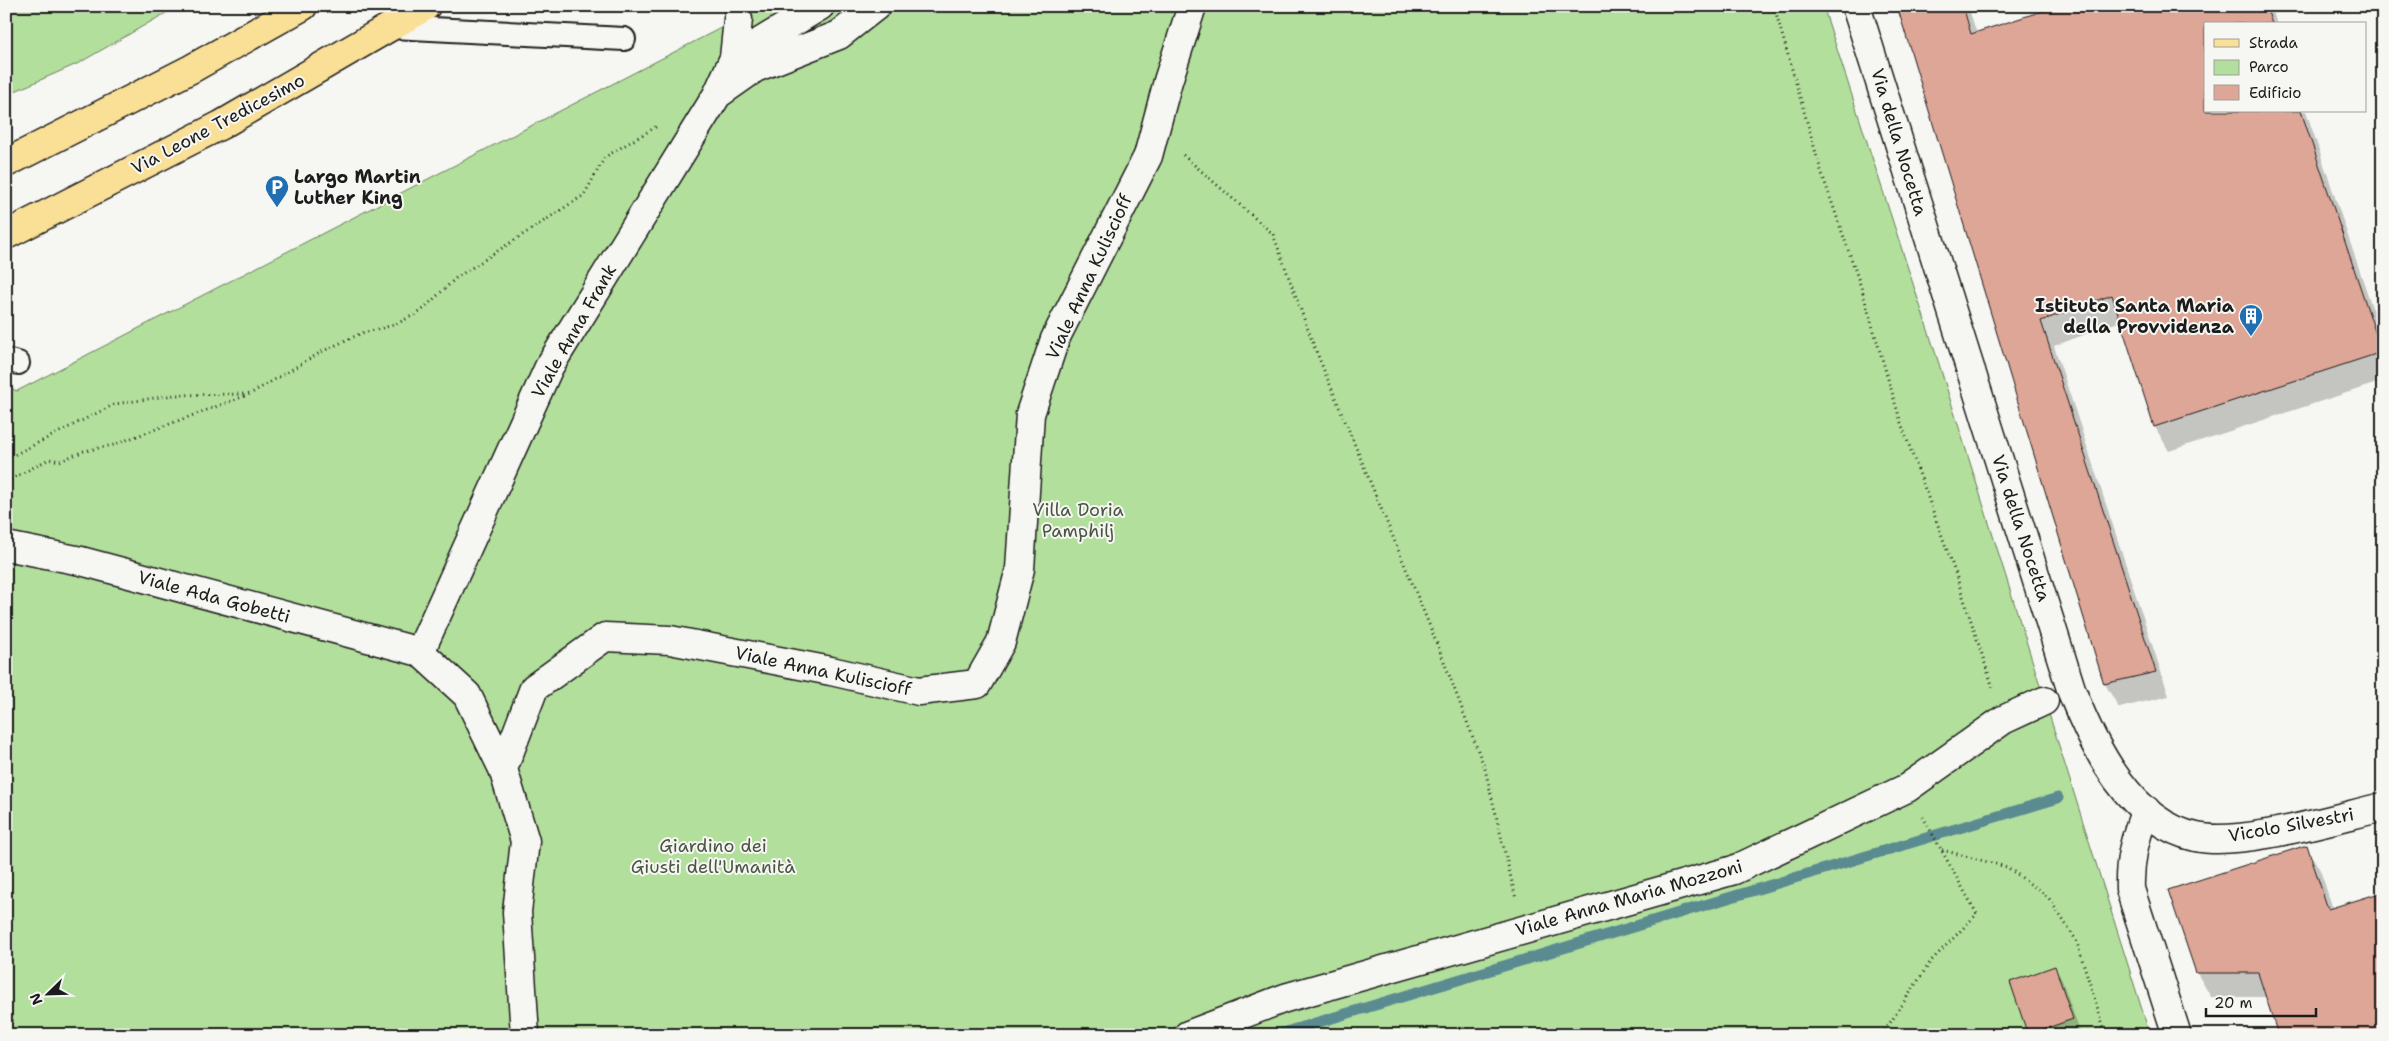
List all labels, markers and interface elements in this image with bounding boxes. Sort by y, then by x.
legend [2204,22,2366,112]
text: Strada [2249,33,2298,53]
text: Parco [2249,57,2289,77]
street label: Via della Nocetta [1865,65,1933,219]
street label: Via Leone Tredicesimo [127,68,309,180]
text: Edificio [2249,83,2301,103]
place label: Largo Martin Luther King [294,165,421,210]
parking icon: Largo Martin Luther King [264,174,290,208]
street label: Viale Anna Kuliscioff [1040,190,1138,363]
street label: Viale Anna Frank [526,260,622,402]
place label: Istituto Santa Maria della Provvidenza [2035,294,2235,339]
building icon: Istituto Santa Maria della Provvidenza [2238,303,2264,337]
street label: Via della Nocetta [1986,452,2056,604]
park label: Villa Doria Pamphilj [1032,498,1124,543]
street label: Viale Ada Gobetti [135,565,293,629]
street label: Viale Anna Kuliscioff [733,641,914,702]
street label: Vicolo Silvestri [2226,802,2356,848]
park label: Giardino dei Giusti dell'Umanità [631,834,795,879]
street label: Viale Anna Maria Mozzoni [1513,854,1745,942]
north arrow [22,968,72,1018]
scale bar [2206,986,2316,1018]
text: N [26,990,46,1008]
text: 20 m [2214,993,2253,1013]

